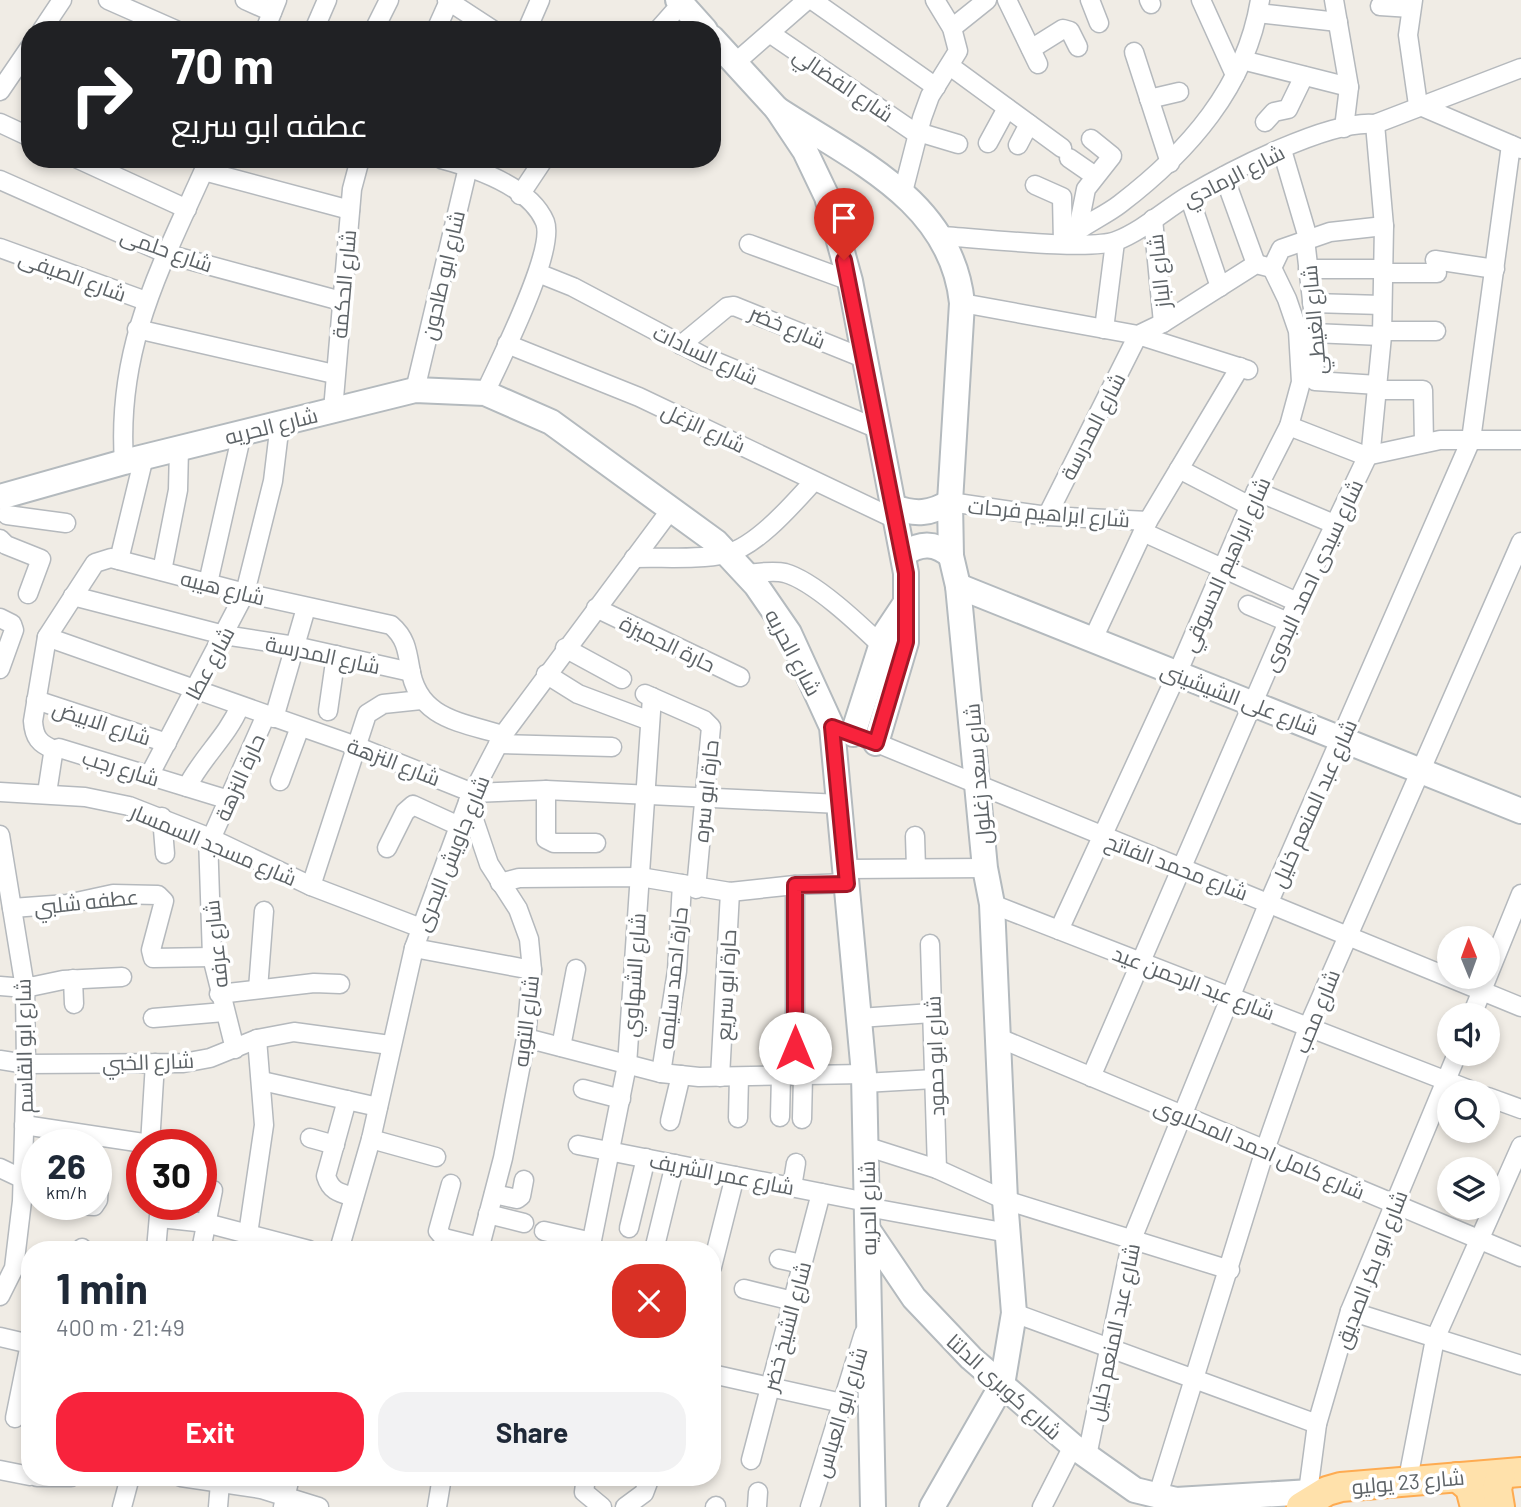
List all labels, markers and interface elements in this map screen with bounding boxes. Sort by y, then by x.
text: 70 m [171,35,274,94]
street label: شارع الفضالي [786,41,899,131]
icon: right [56,49,147,140]
text: عطفه ابو سريع [171,105,368,143]
street label: شارع الرمادي [1178,139,1291,216]
pin [814,188,874,260]
icon: arrive [825,199,863,237]
street label: شارع ابو طاحون [415,208,472,343]
street label: شارع حلمى [117,222,216,279]
street label: شارع الحكمة [326,229,363,340]
street label: شارع الباز [1142,232,1177,310]
street label: شارع الصيفى [15,244,130,309]
street label: شارع الغيطي [1296,264,1335,376]
street label: شارع خضر [744,298,830,356]
street label: شارع السادات [648,319,762,392]
street label: شارع المدرسة [1054,368,1132,485]
street label: شارع الزغل [657,397,750,460]
street label: شارع الحريه [222,401,321,451]
street label: شارع ابراهيم الدسوقي [1175,473,1279,657]
street label: شارع سيدى احمد البدوى [1257,475,1370,676]
street label: شارع ابراهيم فرحات [967,492,1131,535]
street label: شارع هيبه [177,564,268,612]
street label: شارع الحريه [758,604,827,701]
street label: حارة الجميزة [616,609,720,678]
street label: شارع عطا [179,622,241,705]
street label: شارع المدرسة [263,630,383,681]
street label: شارع على الشيشينى [1157,656,1322,742]
street label: شارع الابيض [49,694,154,752]
street label: شارع سعد زغلول [958,702,999,846]
street label: شارع عبد المنعم خليل [1265,715,1364,892]
street label: حارة النزهة [209,730,270,825]
street label: شارع النزهة [343,732,444,793]
street label: حارة ابو سره [687,738,724,844]
street label: شارع رجب [79,743,163,793]
street label: شارع جاويش البحرى [408,772,496,936]
street label: شارع مسجد السمسار [125,797,301,893]
street label: شارع محمد الفاتح [1101,827,1252,907]
street label: عطفه شلبي [32,883,140,924]
street label: شارع عرفه [198,898,235,989]
street label: حارة احمد سليمه [652,906,693,1051]
street label: شارع الشهاوي [616,912,655,1038]
north arrow [1437,926,1500,989]
map controls [1437,926,1500,1220]
street label: حارة ابو سريع [710,929,743,1041]
street label: شارع عبد الرحمن عيد [1109,940,1278,1027]
street label: شارع محب [1288,965,1347,1058]
street label: شارع التوبه [507,974,546,1069]
street label: شارع ابو القاسم [9,978,40,1114]
street label: شارع ابو حمود [919,995,952,1117]
button: sound [1437,1003,1500,1066]
position arrow [758,1011,832,1085]
street label: شارع الخبي [101,1047,195,1080]
button: search [1437,1080,1500,1143]
street label: شارع كامل احمد المحلاوى [1150,1092,1369,1206]
speed limit sign: 30 [126,1129,217,1220]
text: 26 [47,1144,86,1186]
street label: شارع عمر الشريف [647,1147,796,1202]
button: layers [1437,1157,1500,1220]
street label: شارع الحريه [854,1160,883,1256]
text: km/h [46,1181,87,1203]
street label: شارع ابو بكر الصديق [1328,1186,1414,1353]
street label: شارع عبد المنعم خليل [1082,1241,1147,1424]
street label: شارع الشيخ خضر [756,1258,818,1395]
text: 1 min [56,1262,148,1312]
button: close [612,1264,686,1338]
text: 400 m · 21:49 [56,1313,185,1341]
street label: شارع كوبرى الدلتا [940,1328,1068,1446]
street label: شارع ابو العباس [808,1344,875,1481]
button: Exit [56,1392,364,1472]
button: Share [378,1392,686,1472]
street label: شارع 23 يوليو [1351,1464,1466,1501]

